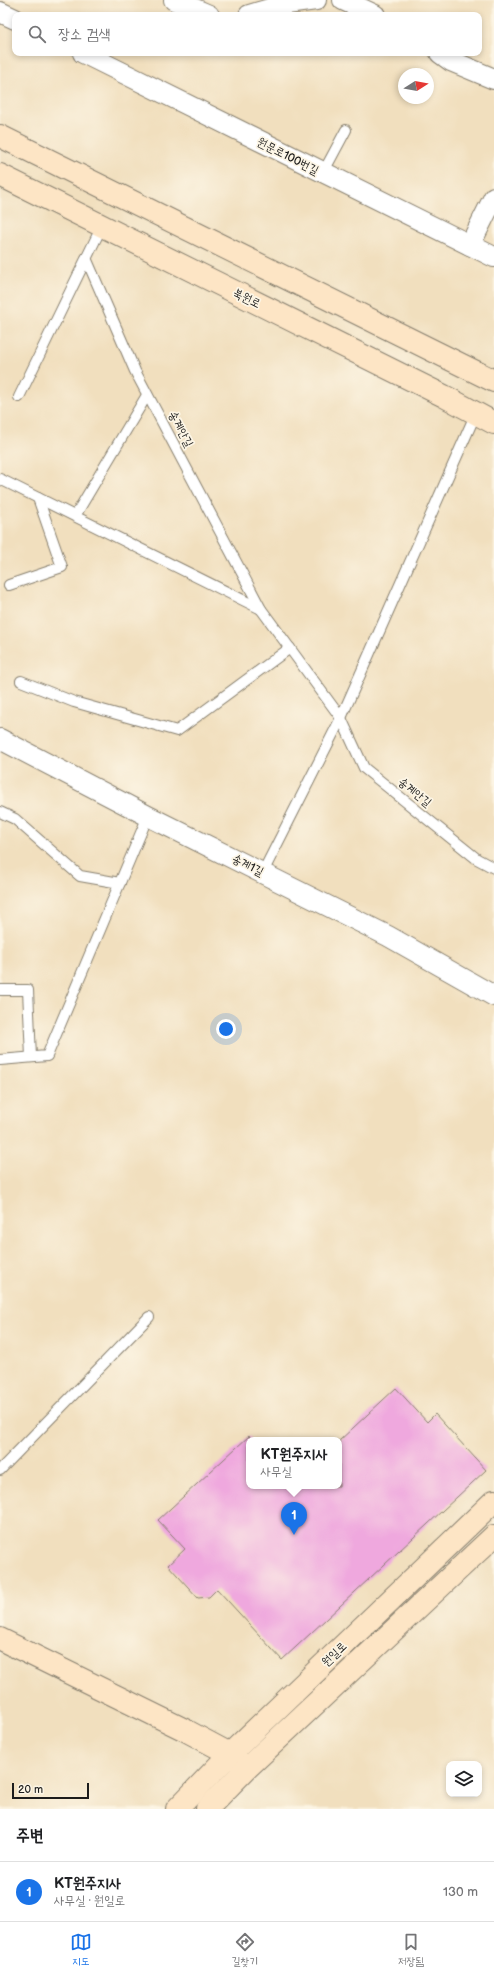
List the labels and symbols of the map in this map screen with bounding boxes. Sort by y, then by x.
north arrow [398,68,434,104]
street label: 원문로100번길 [254,135,321,178]
street label: 북원로 [230,285,263,312]
street label: 송계안길 [165,409,196,450]
street label: 송계안길 [395,774,435,811]
street label: 송계1길 [229,851,266,880]
your location [216,1019,236,1039]
pin: 1 [281,1502,307,1535]
street label: 원일로 [319,1639,350,1670]
scale bar [12,1781,89,1800]

